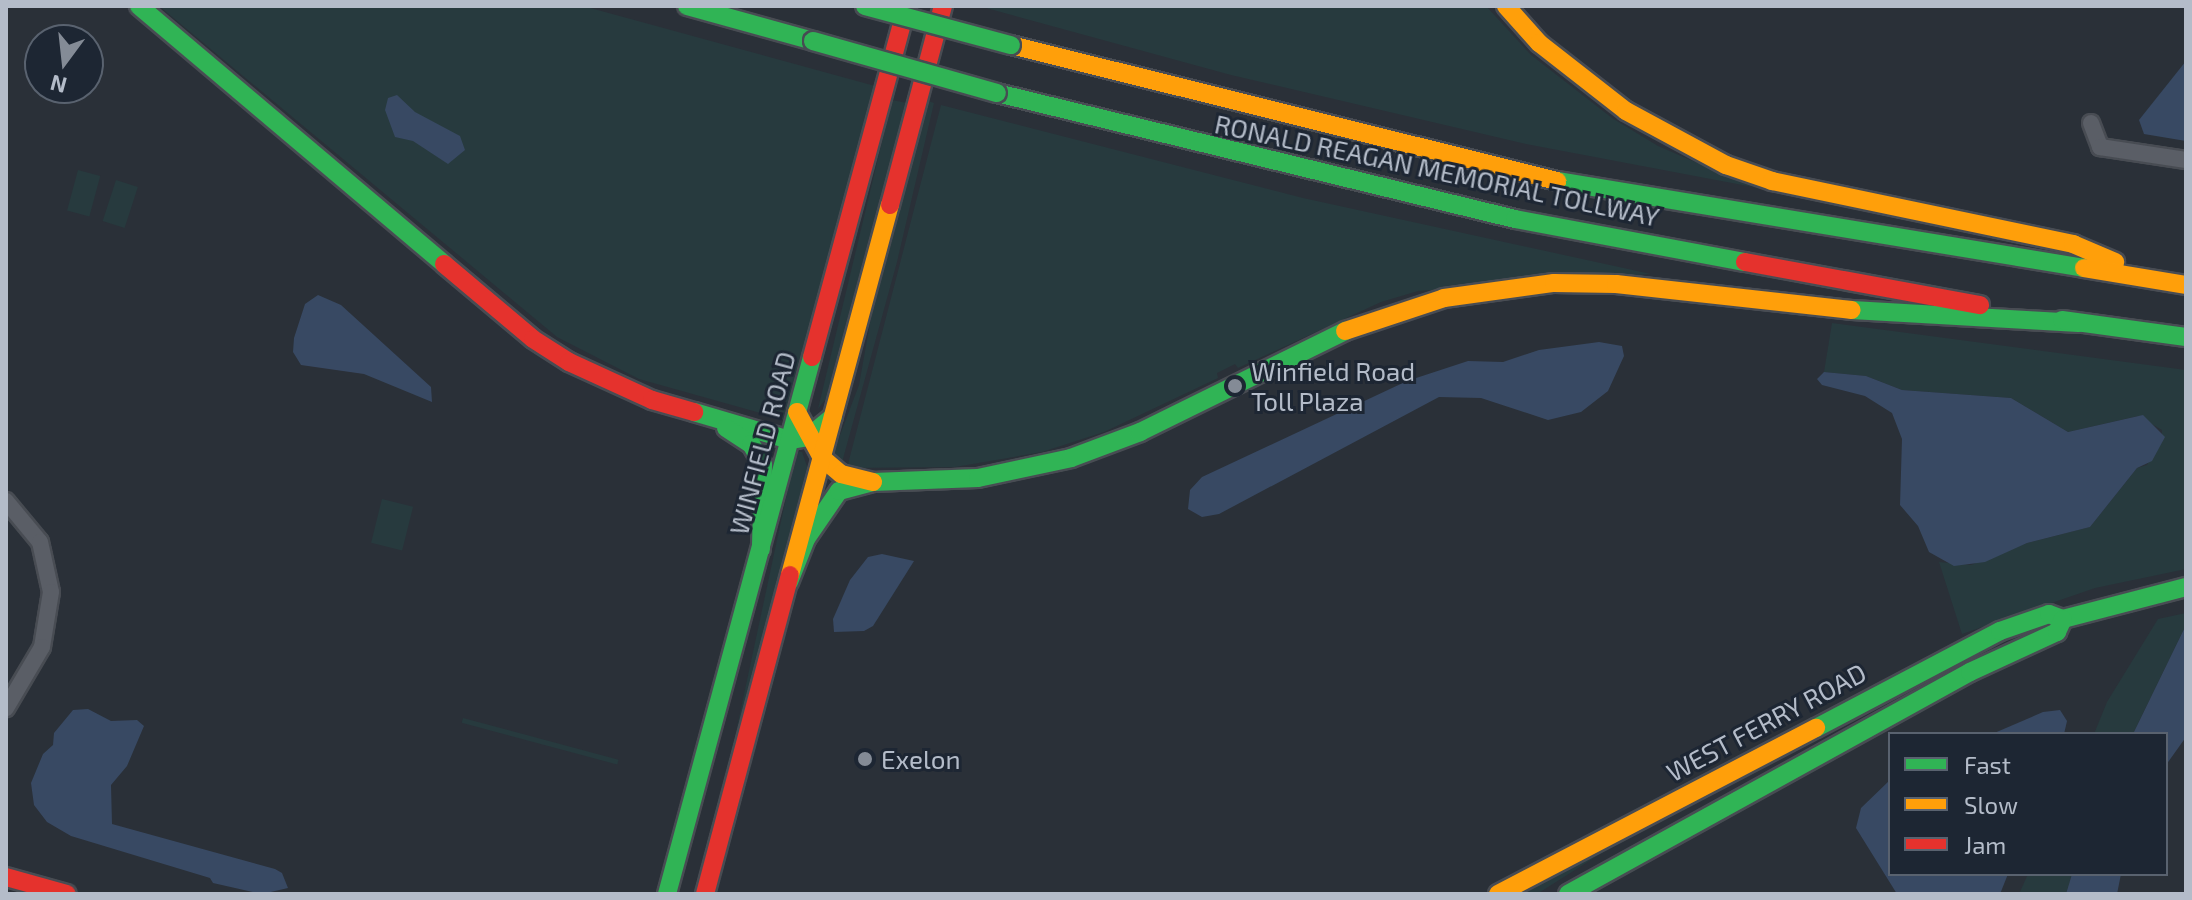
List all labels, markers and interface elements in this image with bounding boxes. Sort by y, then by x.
north arrow [24,24,104,104]
text: N [47,71,69,100]
street label: RONALD REAGAN MEMORIAL TOLLWAY [1211,107,1663,233]
street label: WINFIELD ROAD [723,348,801,538]
place label: Winfield Road Toll Plaza [1251,355,1415,416]
marker: Winfield Road Toll Plaza [1226,377,1244,395]
street label: WEST FERRY ROAD [1660,656,1872,788]
legend [1888,732,2168,876]
place label: Exelon [881,743,961,775]
marker: Exelon [856,750,874,768]
text: Fast [1964,750,2011,779]
text: Slow [1964,790,2018,819]
text: Jam [1964,830,2006,859]

